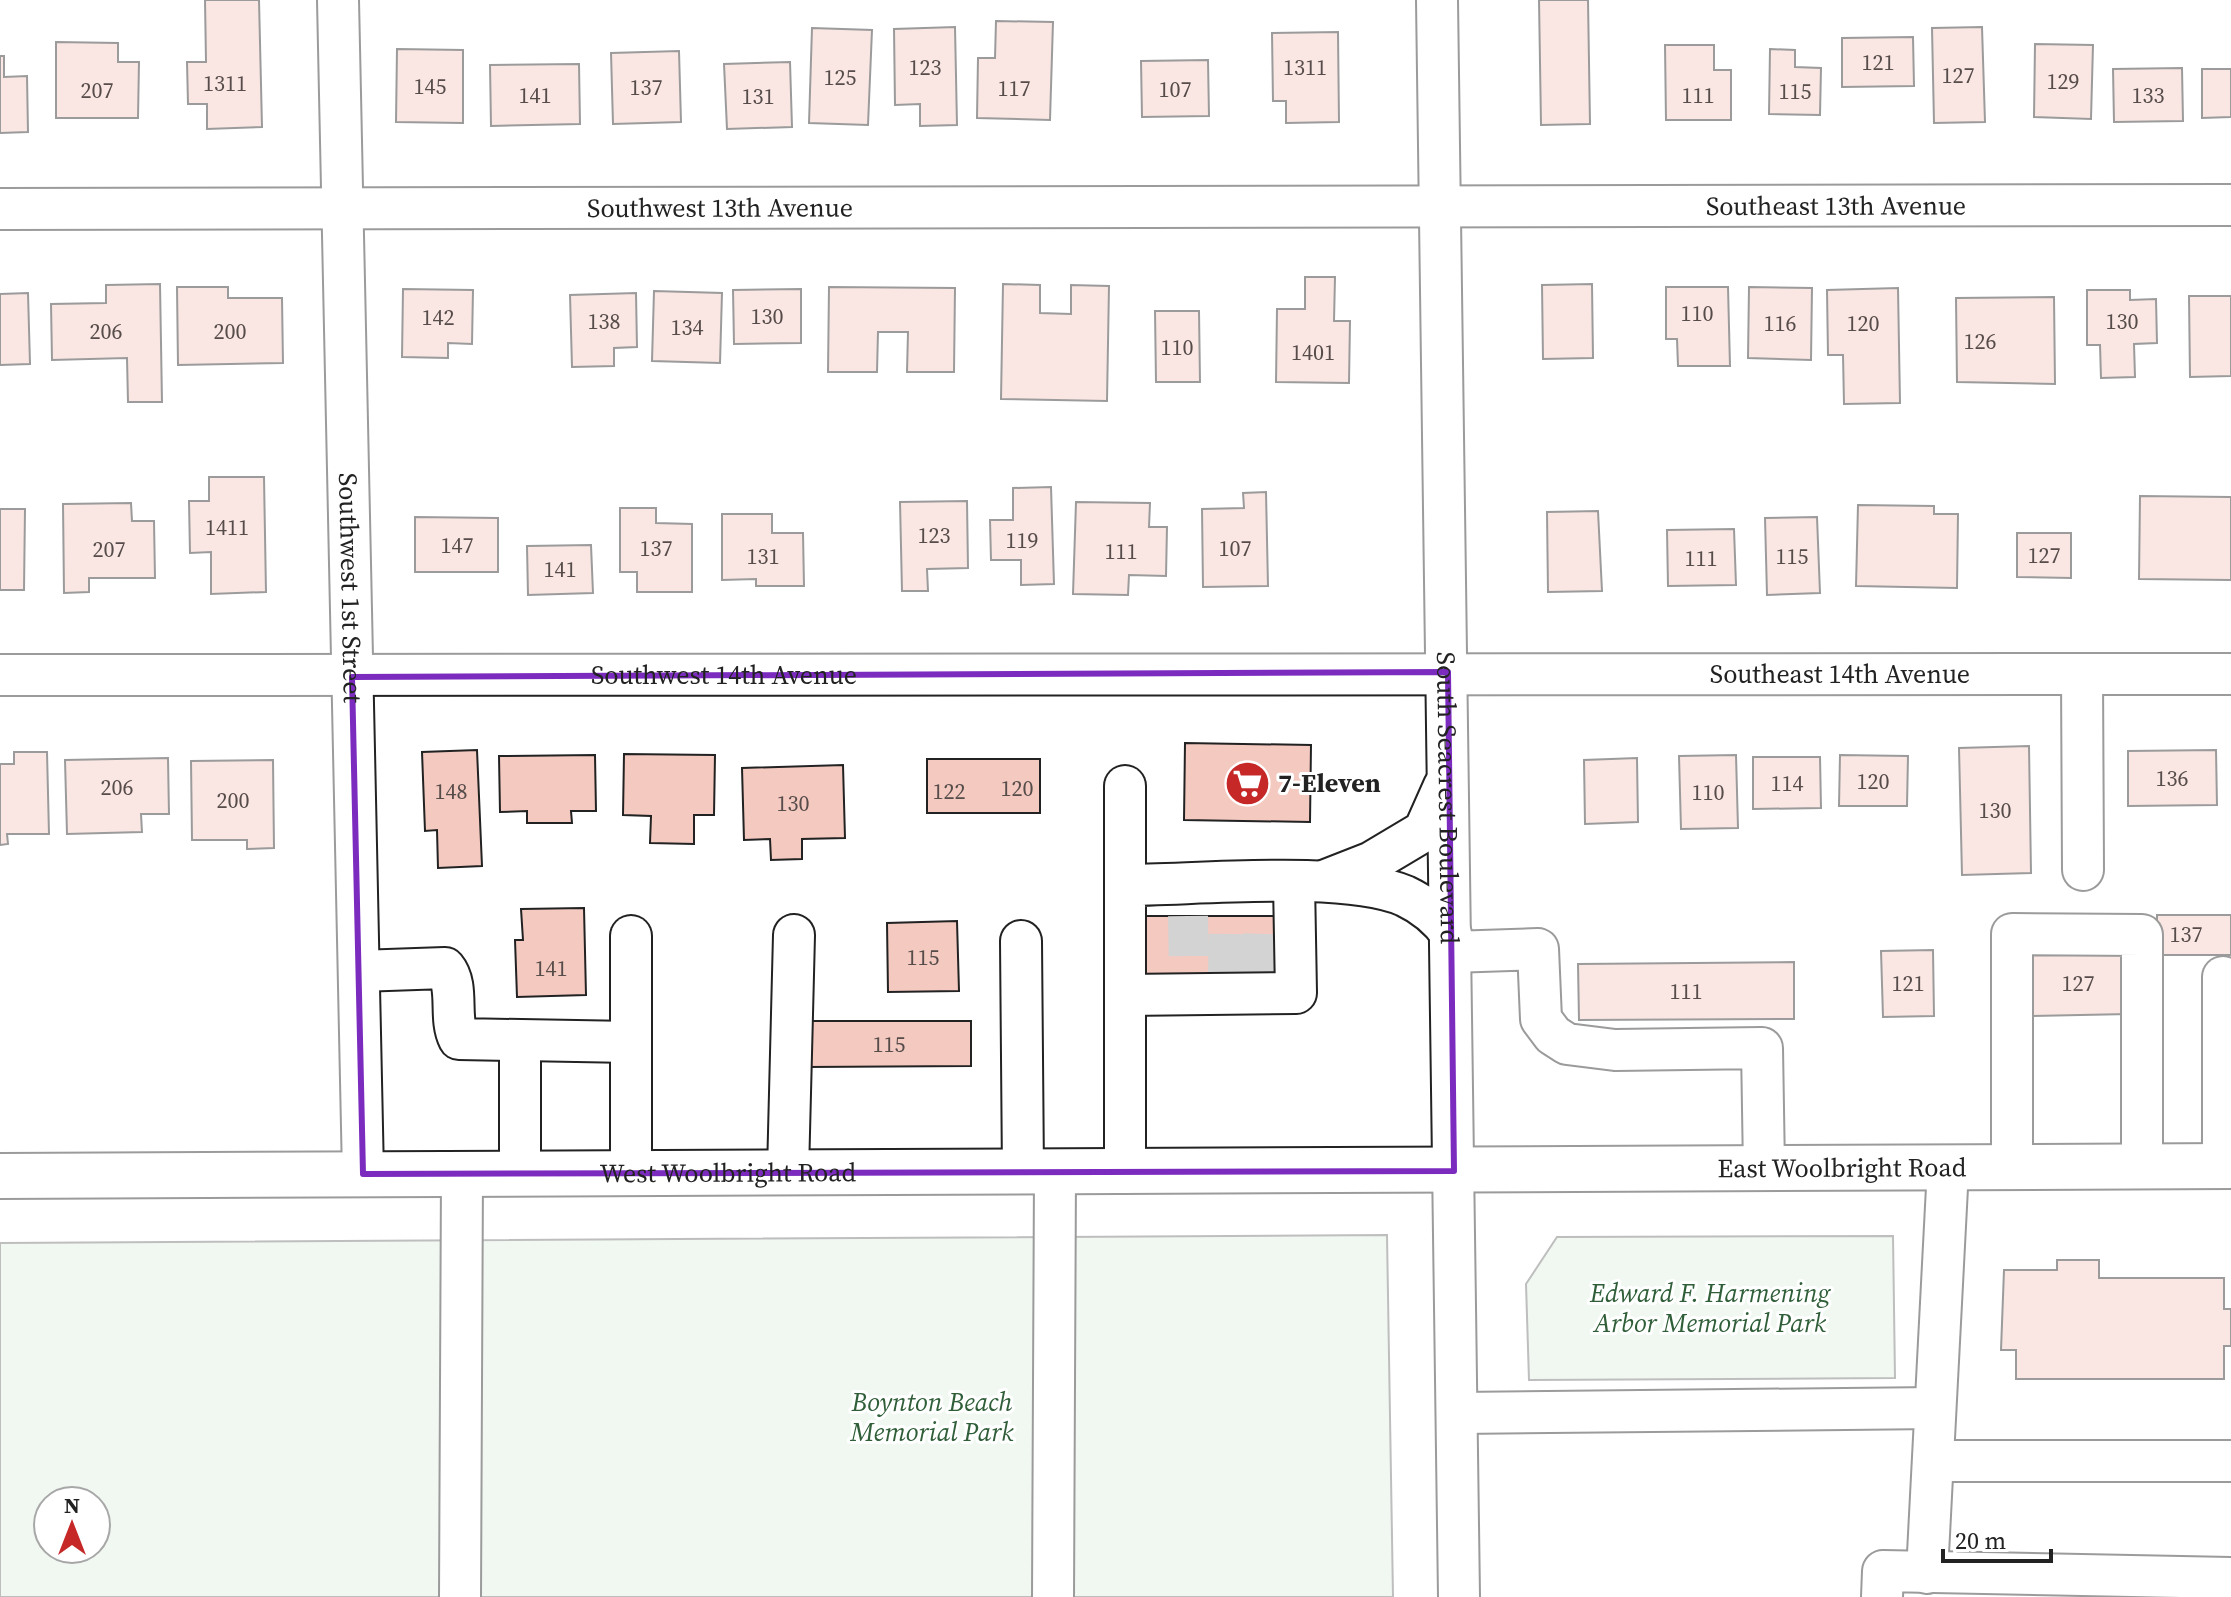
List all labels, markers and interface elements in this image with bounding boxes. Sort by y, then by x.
house number: 121 [1861,47,1895,77]
house number: 123 [908,52,942,82]
house number: 1311 [1283,52,1327,82]
house number: 127 [1941,60,1975,90]
house number: 125 [823,62,857,92]
house number: 129 [2046,66,2080,96]
house number: 1311 [203,68,247,98]
house number: 145 [413,71,447,101]
house number: 137 [629,72,663,102]
house number: 117 [997,73,1031,103]
house number: 107 [1158,74,1192,104]
house number: 207 [80,75,114,105]
house number: 115 [1778,76,1812,106]
house number: 141 [518,80,552,110]
house number: 111 [1681,80,1715,110]
house number: 133 [2131,80,2165,110]
house number: 131 [741,81,775,111]
street label: Southeast 13th Avenue [1706,187,1966,224]
street label: Southwest 13th Avenue [587,189,853,226]
house number: 110 [1680,298,1714,328]
house number: 130 [750,301,784,331]
house number: 142 [421,302,455,332]
house number: 138 [587,306,621,336]
house number: 130 [2105,306,2139,336]
house number: 116 [1763,308,1797,338]
house number: 120 [1846,308,1880,338]
house number: 134 [670,312,704,342]
house number: 206 [89,316,123,346]
house number: 200 [213,316,247,346]
house number: 126 [1963,326,1997,356]
house number: 110 [1160,332,1194,362]
house number: 1401 [1291,337,1335,367]
street label: Southwest 1st Street [330,472,371,704]
house number: 1411 [205,512,249,542]
house number: 123 [917,520,951,550]
house number: 119 [1005,525,1039,555]
house number: 147 [440,530,474,560]
house number: 137 [639,533,673,563]
house number: 107 [1218,533,1252,563]
house number: 207 [92,534,126,564]
house number: 111 [1104,536,1138,566]
house number: 127 [2027,540,2061,570]
house number: 131 [746,541,780,571]
house number: 115 [1775,541,1809,571]
house number: 111 [1684,543,1718,573]
house number: 141 [543,554,577,584]
street label: South Seacrest Boulevard [1428,651,1468,945]
street label: Southeast 14th Avenue [1710,656,1970,692]
street label: Southwest 14th Avenue [591,657,857,693]
supermarket icon: 7-Eleven [1223,759,1271,807]
house number: 136 [2155,763,2189,793]
place label: 7-Eleven [1278,765,1381,801]
house number: 120 [1856,766,1890,796]
house number: 114 [1770,768,1804,798]
house number: 206 [100,772,134,802]
house number: 120 [1000,773,1034,803]
house number: 148 [434,776,468,806]
house number: 122 [932,776,966,806]
house number: 110 [1691,777,1725,807]
house number: 200 [216,785,250,815]
house number: 130 [776,788,810,818]
house number: 130 [1978,795,2012,825]
house number: 137 [2169,919,2203,949]
house number: 115 [906,942,940,972]
house number: 141 [534,953,568,983]
house number: 121 [1891,968,1925,998]
house number: 127 [2061,968,2095,998]
house number: 111 [1669,976,1703,1006]
house number: 115 [872,1029,906,1059]
street label: East Woolbright Road [1717,1149,1967,1186]
street label: West Woolbright Road [600,1154,857,1191]
park label: Edward F. Harmening Arbor Memorial Park [1589,1275,1832,1341]
park label: Boynton Beach Memorial Park [850,1384,1014,1450]
north arrow [32,1485,112,1565]
text: N [64,1490,80,1520]
scale bar [1943,1513,2051,1563]
text: 20 m [1955,1524,2006,1557]

